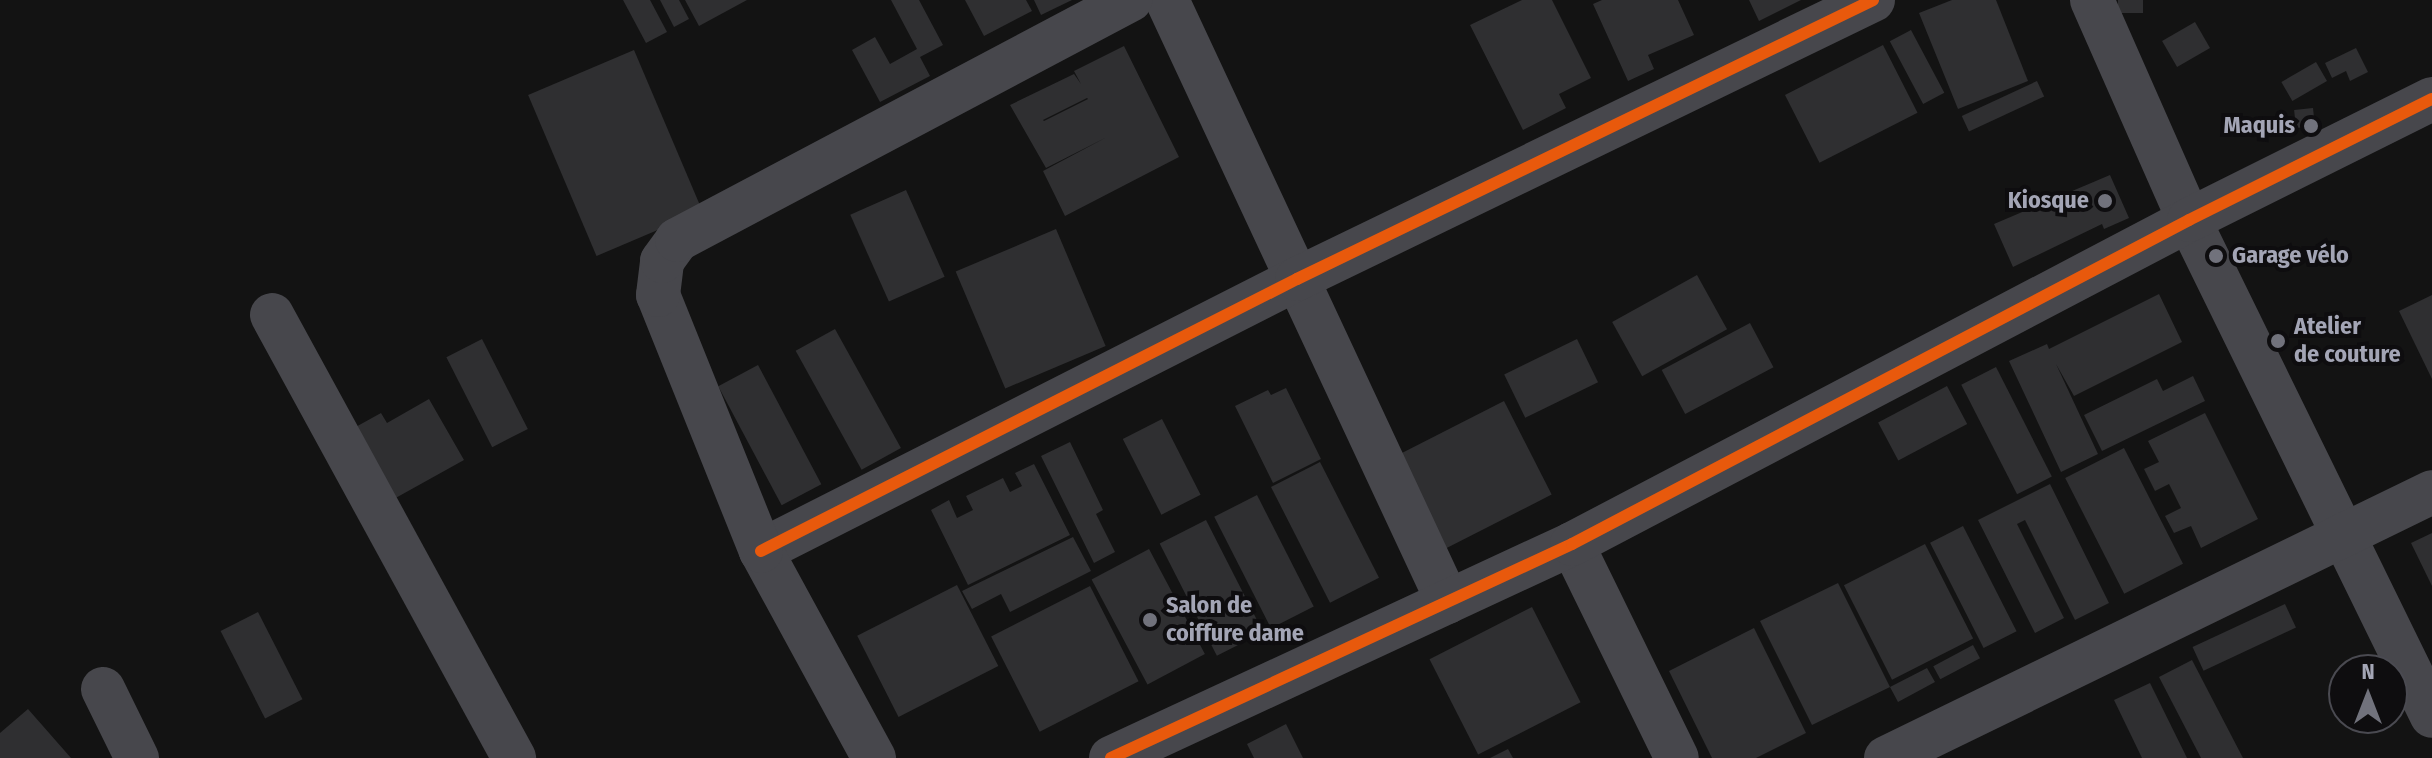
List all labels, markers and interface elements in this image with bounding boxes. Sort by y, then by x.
place label: Maquis [2224,112,2295,140]
marker: Maquis [2302,117,2320,135]
place label: Kiosque [2008,187,2089,215]
marker: Kiosque [2096,192,2114,210]
place label: Garage vélo [2232,242,2349,270]
marker: Garage vélo [2207,247,2225,265]
place label: Atelier de couture [2294,313,2401,369]
marker: Atelier de couture [2269,332,2287,350]
place label: Salon de coiffure dame [1166,592,1304,648]
marker: Salon de coiffure dame [1141,611,1159,629]
north arrow [2328,654,2408,734]
text: N [2361,658,2375,685]

